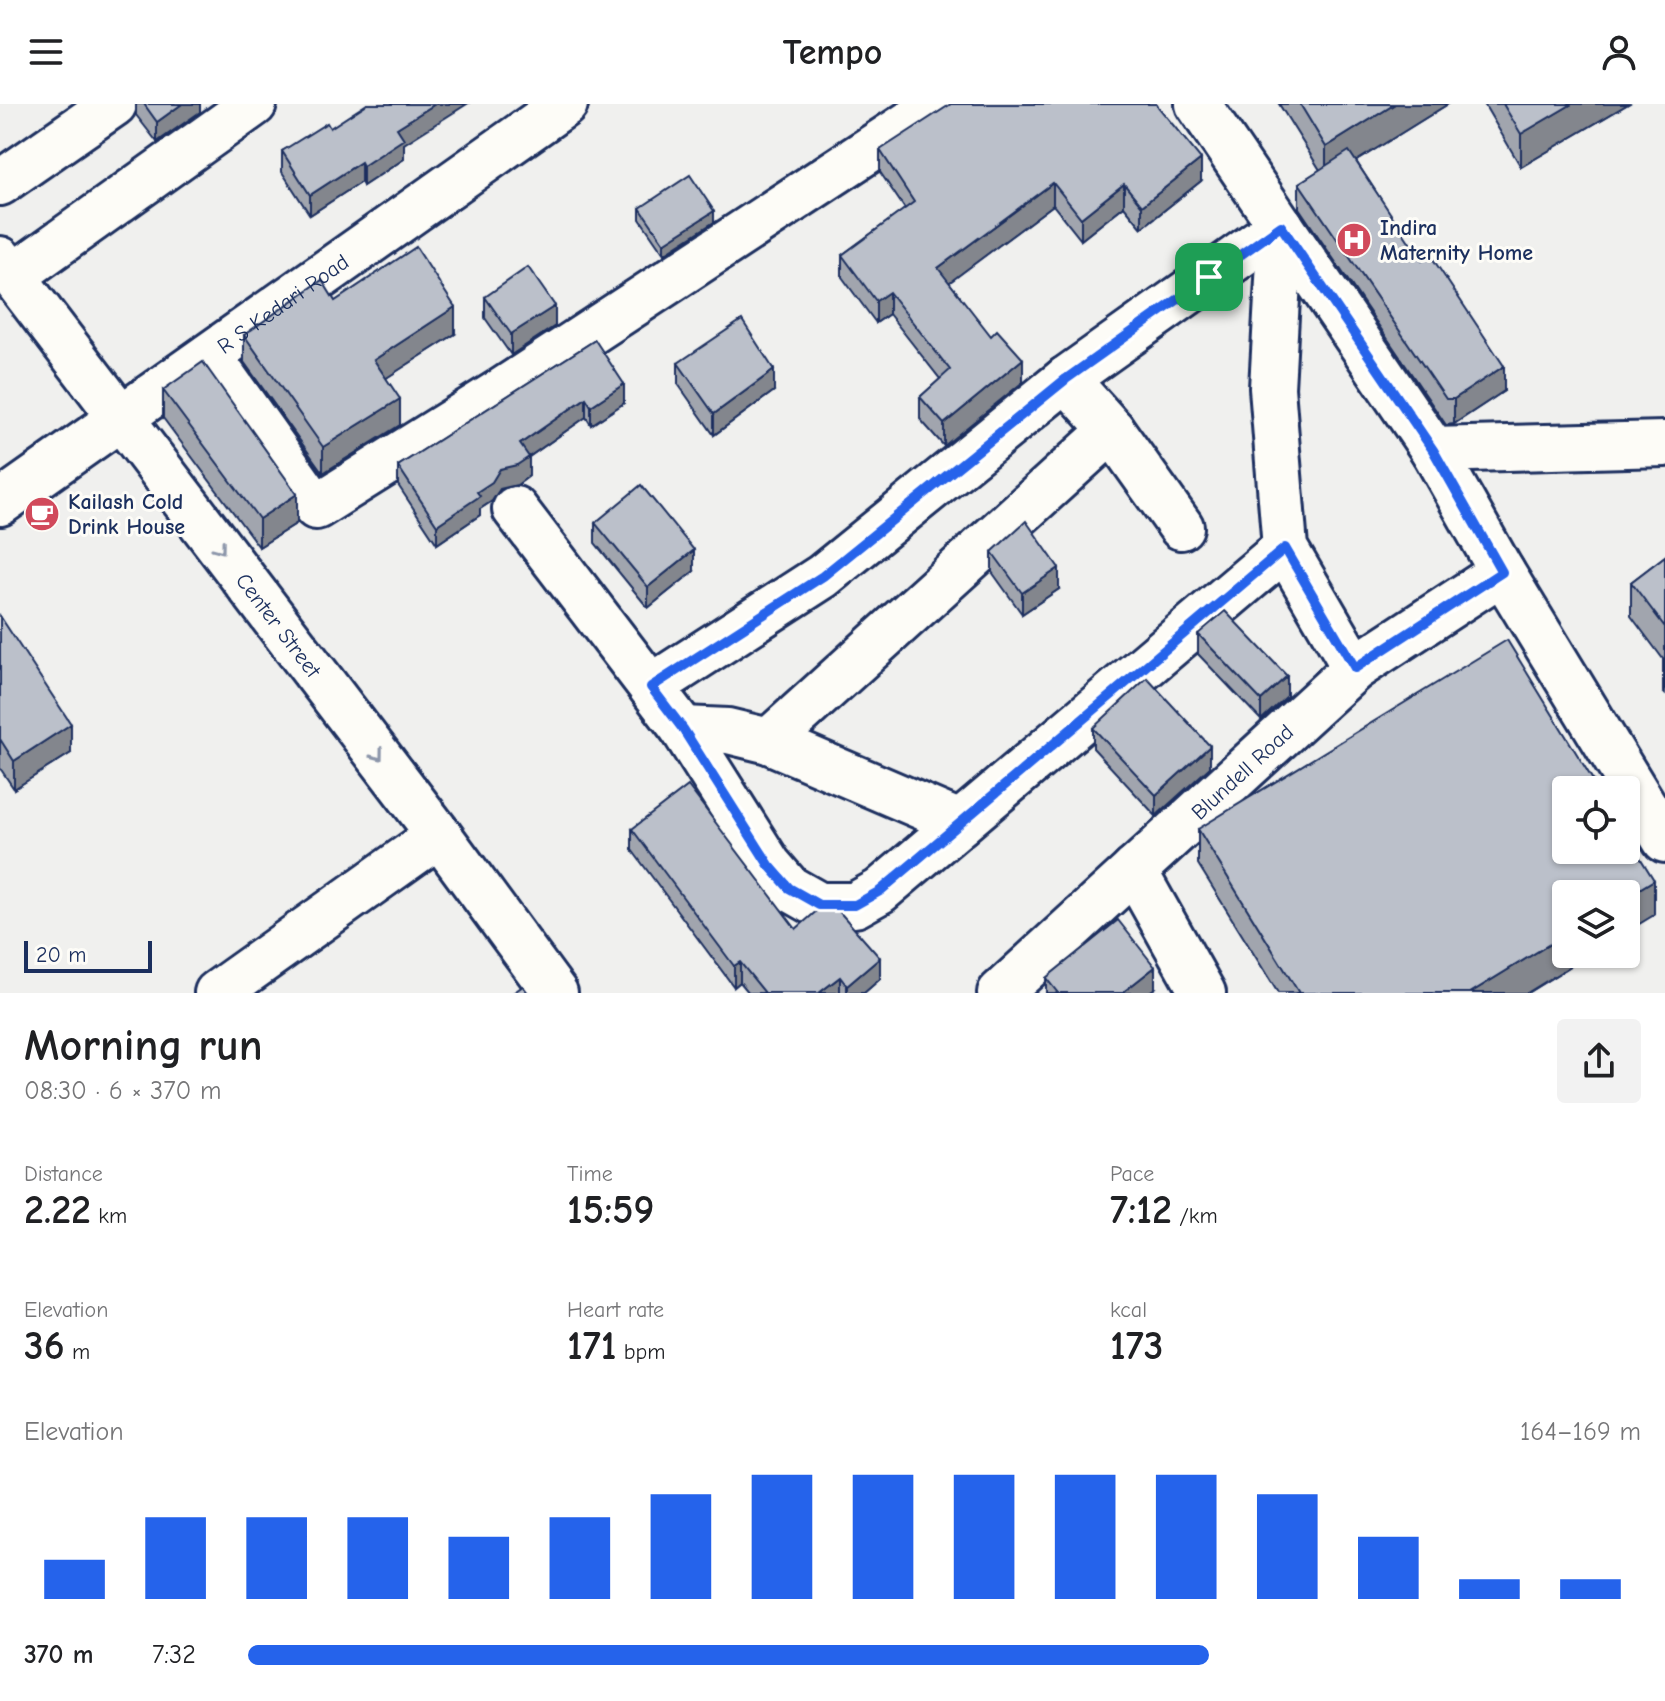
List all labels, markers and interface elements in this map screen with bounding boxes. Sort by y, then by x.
icon: menu [24,30,68,74]
icon: person [1597,30,1641,74]
text: Tempo [783,32,882,73]
place label: Indira Maternity Home [1380,215,1533,266]
hospital icon: Indira Maternity Home [1335,221,1373,259]
pin [1175,243,1243,311]
street label: R S Kedari Road [212,249,354,360]
icon: arrive [1187,255,1231,299]
place label: Kailash Cold Drink House [68,489,185,540]
cafe icon: Kailash Cold Drink House [23,495,61,533]
one-way arrow [210,539,224,554]
street label: Center Street [230,568,327,683]
street label: Blundell Road [1186,719,1299,825]
one-way arrow [368,746,382,761]
map controls [1552,776,1640,968]
button: locate [1552,776,1640,864]
button: layers [1552,880,1640,968]
scale bar [24,937,152,973]
text: 20 m [36,942,86,968]
button: share [1557,1019,1641,1103]
text: Morning run [24,1020,263,1071]
text: 08:30 · 6 × 370 m [24,1076,222,1106]
text: Distance [24,1161,103,1187]
text: Time [567,1161,613,1187]
text: Pace [1110,1161,1154,1187]
text: 2.22 [24,1187,91,1233]
text: 15:59 [567,1187,654,1233]
text: 7:12 [1110,1187,1172,1233]
text: km [91,1203,127,1229]
text: /km [1172,1203,1218,1229]
text: Elevation [24,1297,108,1323]
text: Heart rate [567,1297,664,1323]
text: kcal [1110,1297,1147,1323]
text: 36 [24,1323,65,1369]
text: 171 [567,1323,616,1369]
text: 173 [1110,1323,1163,1369]
text: m [65,1339,90,1365]
text: bpm [616,1339,665,1365]
text: Elevation [24,1417,124,1447]
text: 164–169 m [1520,1417,1641,1447]
text: 370 m [24,1640,93,1670]
text: 7:32 [152,1640,196,1670]

